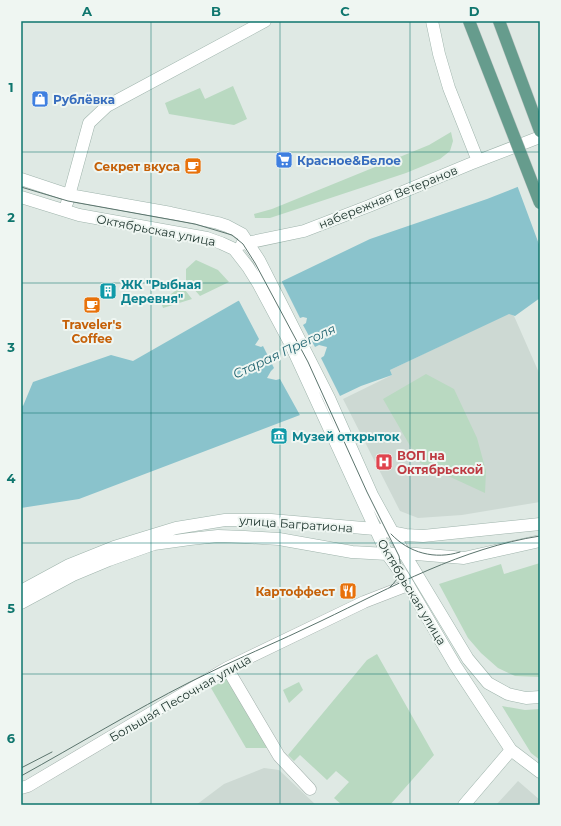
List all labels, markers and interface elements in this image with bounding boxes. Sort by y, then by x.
text: A [81,3,93,19]
text: B [211,3,221,19]
text: C [340,3,350,19]
text: D [469,3,480,19]
text: 1 [8,79,14,95]
shop icon: Рублёвка [30,89,50,109]
place label: Рублёвка [53,92,115,107]
supermarket icon: Красное&Белое [274,150,294,170]
place label: Красное&Белое [297,153,401,168]
cafe icon: Секрет вкуса [183,156,203,176]
place label: Секрет вкуса [94,159,180,174]
street label: набережная Ветеранов [316,162,460,232]
text: 2 [7,209,15,225]
street label: Октябрьская улица [95,211,217,249]
place label: ЖК "Рыбная Деревня" [121,277,201,306]
building icon: ЖК "Рыбная Деревня" [98,281,118,301]
cafe icon: Traveler's Coffee [82,295,102,315]
place label: Traveler's Coffee [62,317,122,346]
water label: Старая Преголя [230,320,338,382]
text: 3 [6,339,15,355]
museum icon: Музей открыток [269,426,289,446]
place label: Музей открыток [292,429,400,444]
place label: ВОП на Октябрьской [397,448,483,477]
hospital icon: ВОП на Октябрьской [374,452,394,472]
text: 4 [7,470,16,486]
street label: улица Багратиона [238,512,353,535]
street label: Октябрьская улица [374,536,450,648]
restaurant icon: Картоффест [338,581,358,601]
place label: Картоффест [255,584,336,599]
text: 5 [7,600,15,616]
street label: Большая Песочная улица [107,651,253,745]
text: 6 [7,730,16,746]

